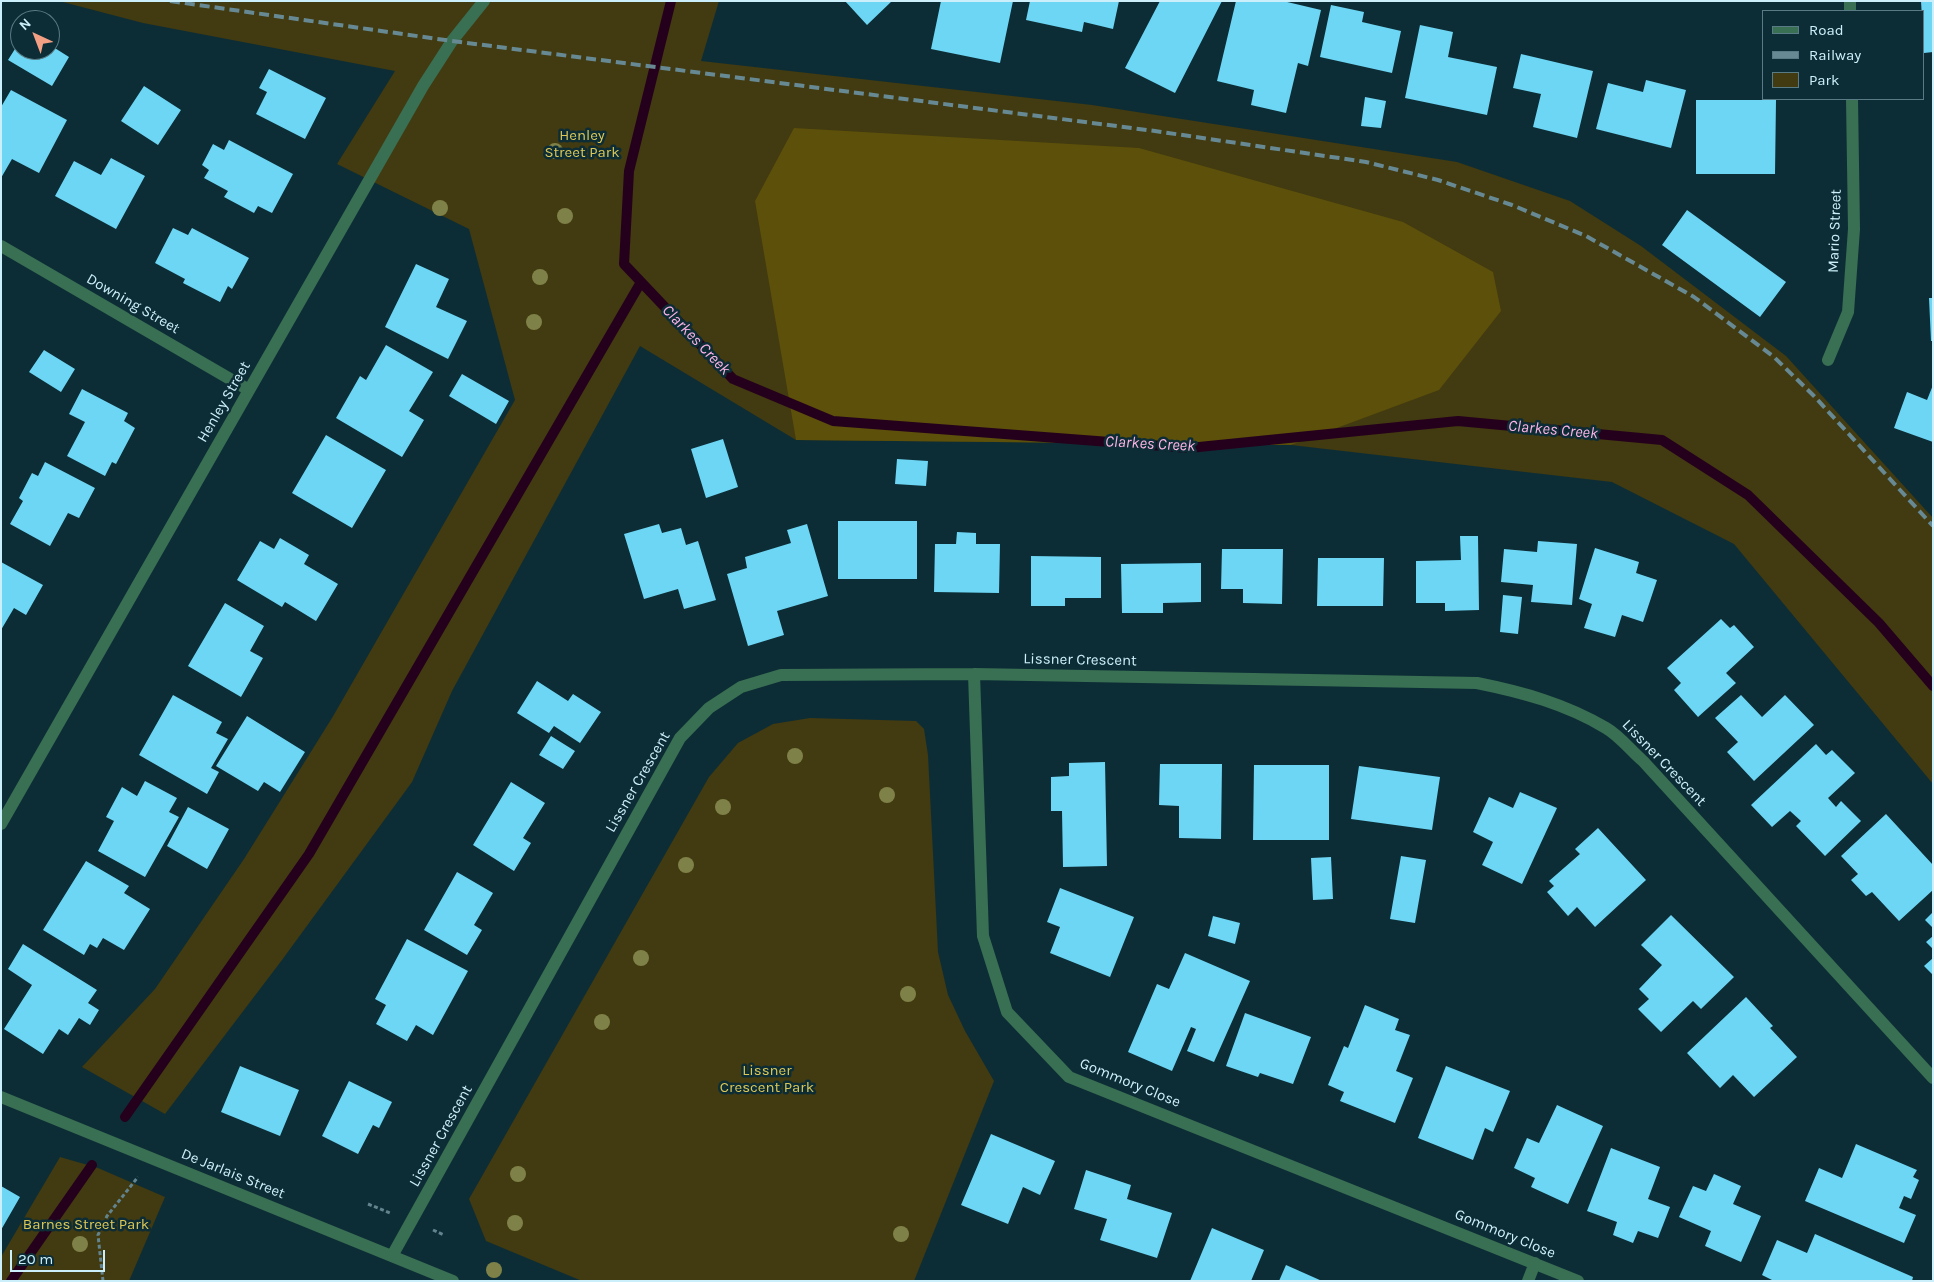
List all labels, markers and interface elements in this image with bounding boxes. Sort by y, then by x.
north arrow [10,10,60,60]
legend [1762,10,1924,100]
text: N [16,15,35,34]
text: Road [1809,21,1844,39]
text: Railway [1809,46,1861,64]
text: Park [1809,71,1839,89]
park label: Henley Street Park [544,127,620,162]
street label: Mario Street [1825,189,1845,273]
street label: Downing Street [83,270,183,338]
water label: Clarkes Creek [658,301,734,379]
street label: Henley Street [194,358,254,446]
water label: Clarkes Creek [1507,417,1599,443]
water label: Clarkes Creek [1104,432,1196,456]
street label: Lissner Crescent [1023,650,1137,670]
street label: Lissner Crescent [1618,716,1710,810]
street label: Lissner Crescent [602,728,674,836]
street label: Gommory Close [1077,1055,1183,1111]
park label: Lissner Crescent Park [720,1062,814,1097]
street label: Lissner Crescent [406,1082,476,1190]
street label: De Jarlais Street [178,1145,288,1203]
street label: Gommory Close [1452,1206,1558,1262]
park label: Barnes Street Park [23,1216,149,1234]
scale bar [12,1240,108,1272]
text: 20 m [18,1250,53,1268]

